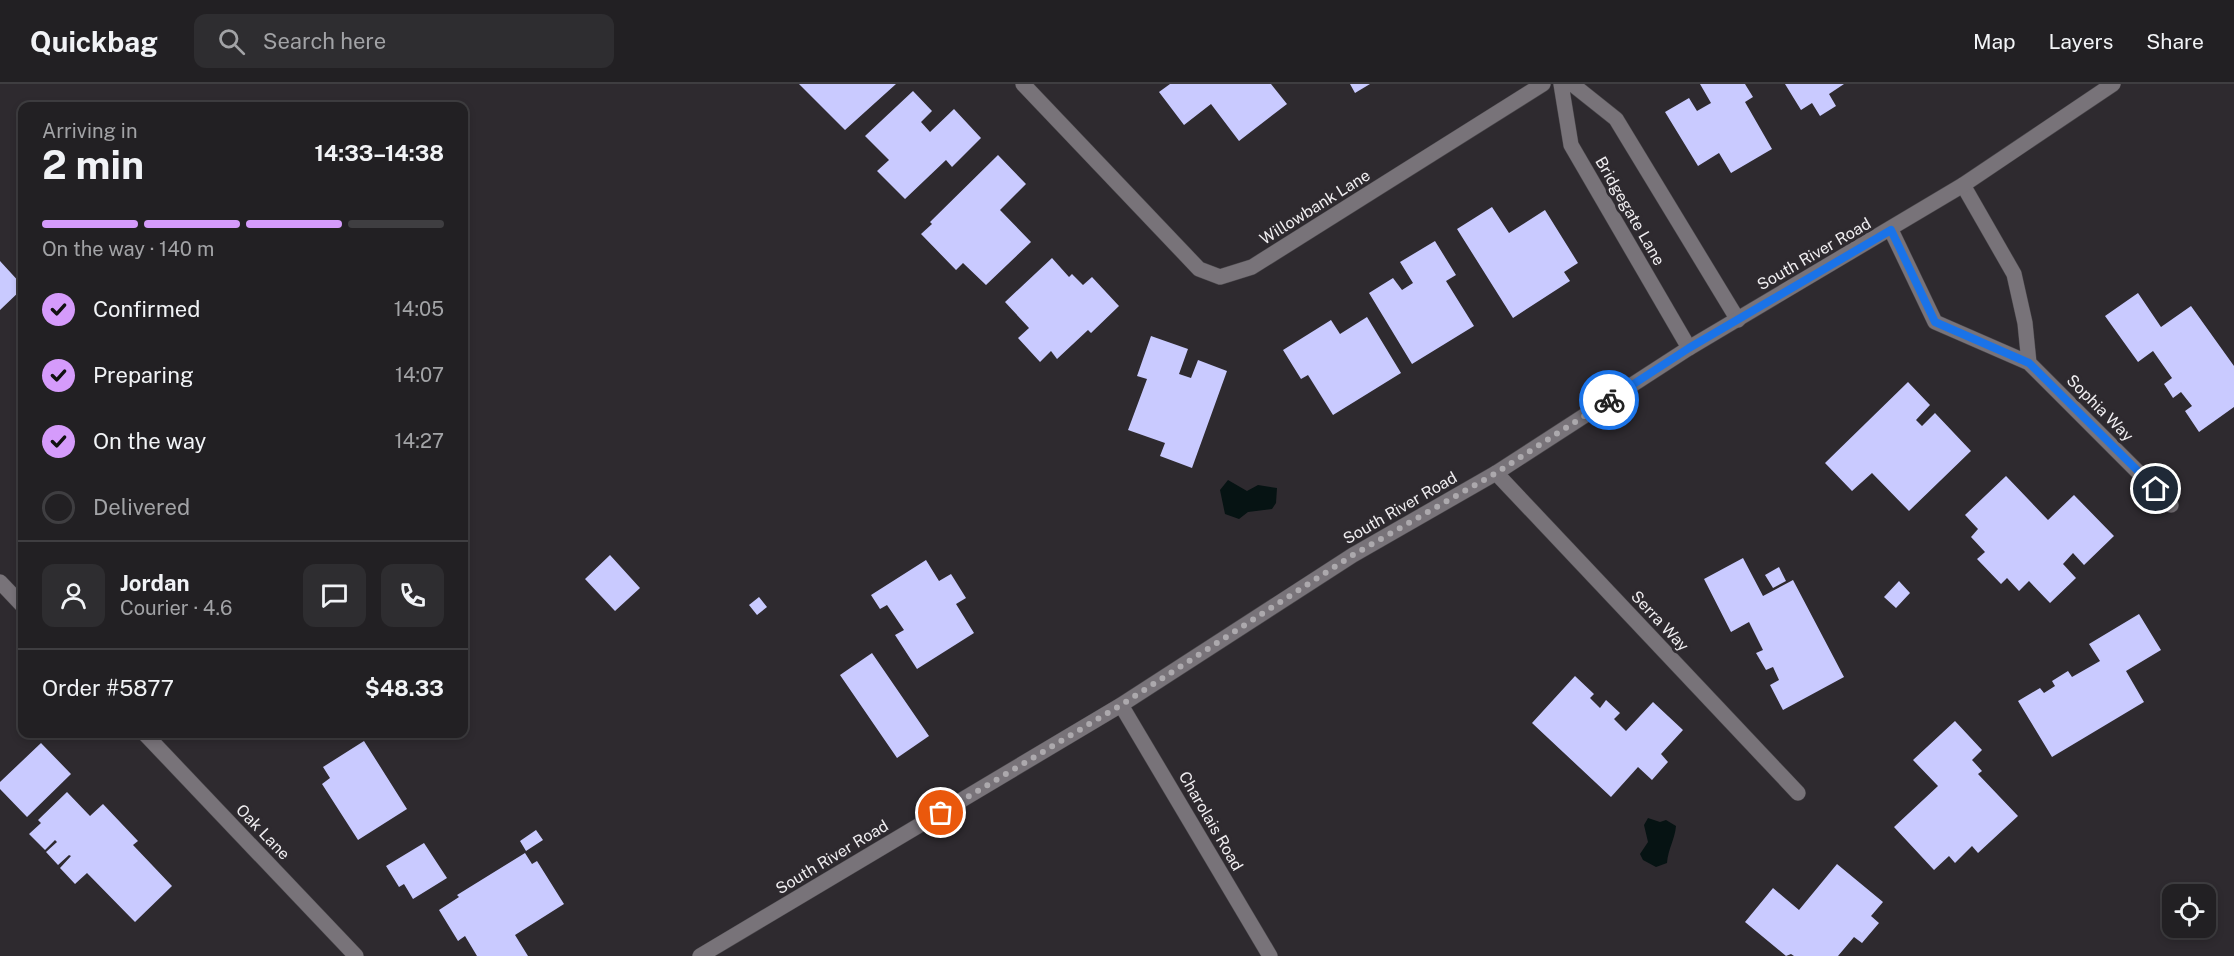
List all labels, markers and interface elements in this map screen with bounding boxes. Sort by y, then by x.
search box [194,14,614,68]
text: Quickbag [30,25,158,58]
icon: search [215,25,248,58]
text: Search here [263,28,386,54]
text: Map [1973,29,2016,54]
text: Layers [2049,29,2113,54]
text: Share [2146,29,2204,54]
text: Arriving in [42,119,137,143]
text: 14:33–14:38 [314,140,444,166]
text: 2 min [42,142,144,188]
street label: Bridgegate Lane [1591,153,1669,269]
street label: Willowbank Lane [1256,165,1374,249]
street label: South River Road [1754,214,1874,294]
text: On the way · 140 m [42,237,214,261]
icon: check [42,293,75,326]
text: Confirmed [93,296,200,322]
text: 14:05 [394,297,444,321]
icon: check [42,359,75,392]
text: Preparing [93,362,194,388]
text: 14:07 [395,363,444,387]
courier [1579,370,1639,430]
street label: Sophia Way [2063,371,2138,446]
icon: bike [1593,384,1626,417]
icon: check [42,425,75,458]
text: On the way [93,428,206,454]
text: 14:27 [394,429,444,453]
pin [2130,463,2181,514]
street label: South River Road [1340,468,1460,548]
icon: home [2139,472,2172,505]
text: Delivered [93,494,190,520]
button: person [42,564,105,627]
button: chat [303,564,366,627]
button: phone [381,564,444,627]
text: Jordan [120,570,189,596]
street label: Serra Way [1627,587,1693,656]
text: Courier · 4.6 [120,596,232,620]
text: Order #5877 [42,675,174,701]
text: $48.33 [365,675,444,701]
street label: Charolais Road [1175,768,1247,874]
pin [915,787,966,838]
icon: bag [924,796,957,829]
street label: Oak Lane [232,800,294,864]
street label: South River Road [772,816,892,898]
map controls [2162,884,2216,938]
button: locate [2162,884,2216,938]

